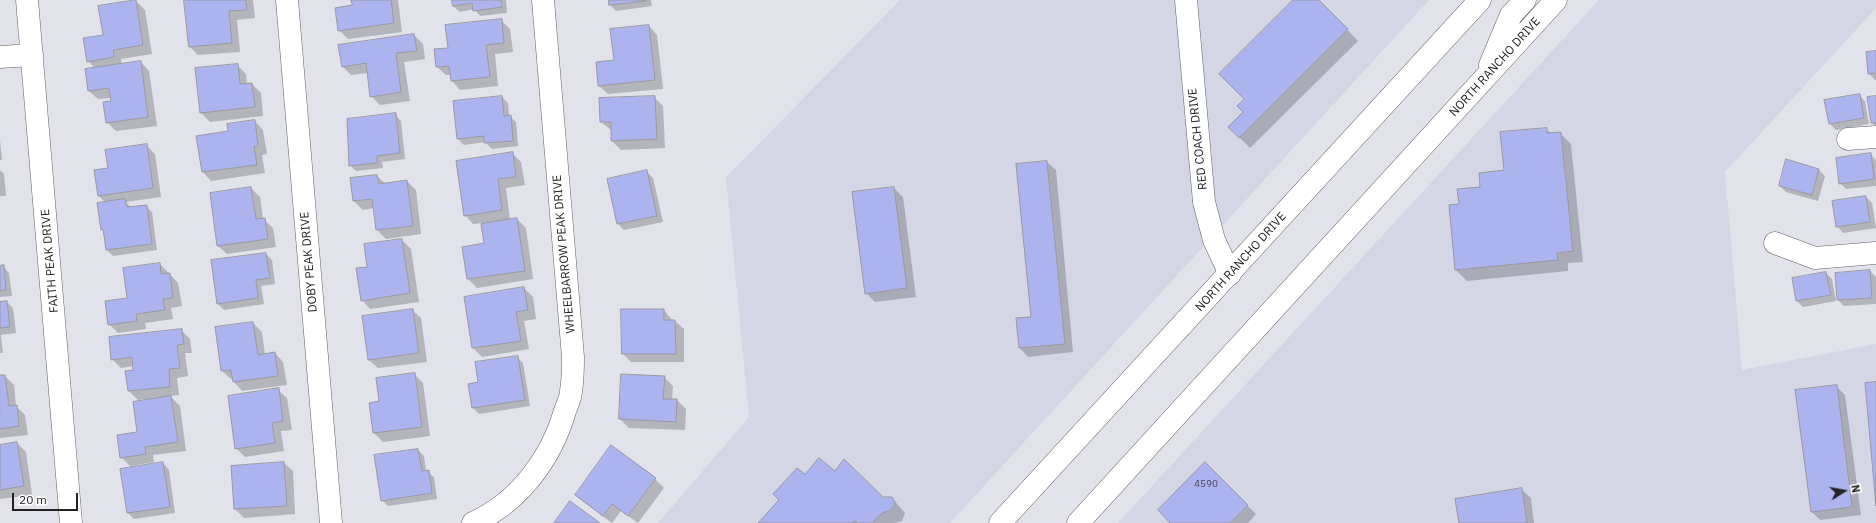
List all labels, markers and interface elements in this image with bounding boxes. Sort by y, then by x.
street label: NORTH RANCHO DRIVE [1447,14,1543,120]
street label: RED COACH DRIVE [1185,87,1211,191]
street label: WHEELBARROW PEAK DRIVE [550,174,578,334]
street label: FAITH PEAK DRIVE [38,209,62,313]
street label: NORTH RANCHO DRIVE [1193,209,1289,315]
street label: DOBY PEAK DRIVE [297,211,321,313]
north arrow [1824,471,1864,511]
house number: 4590 [1194,478,1218,490]
text: N [1848,483,1863,494]
scale bar [14,485,80,511]
text: 20 m [19,492,47,507]

